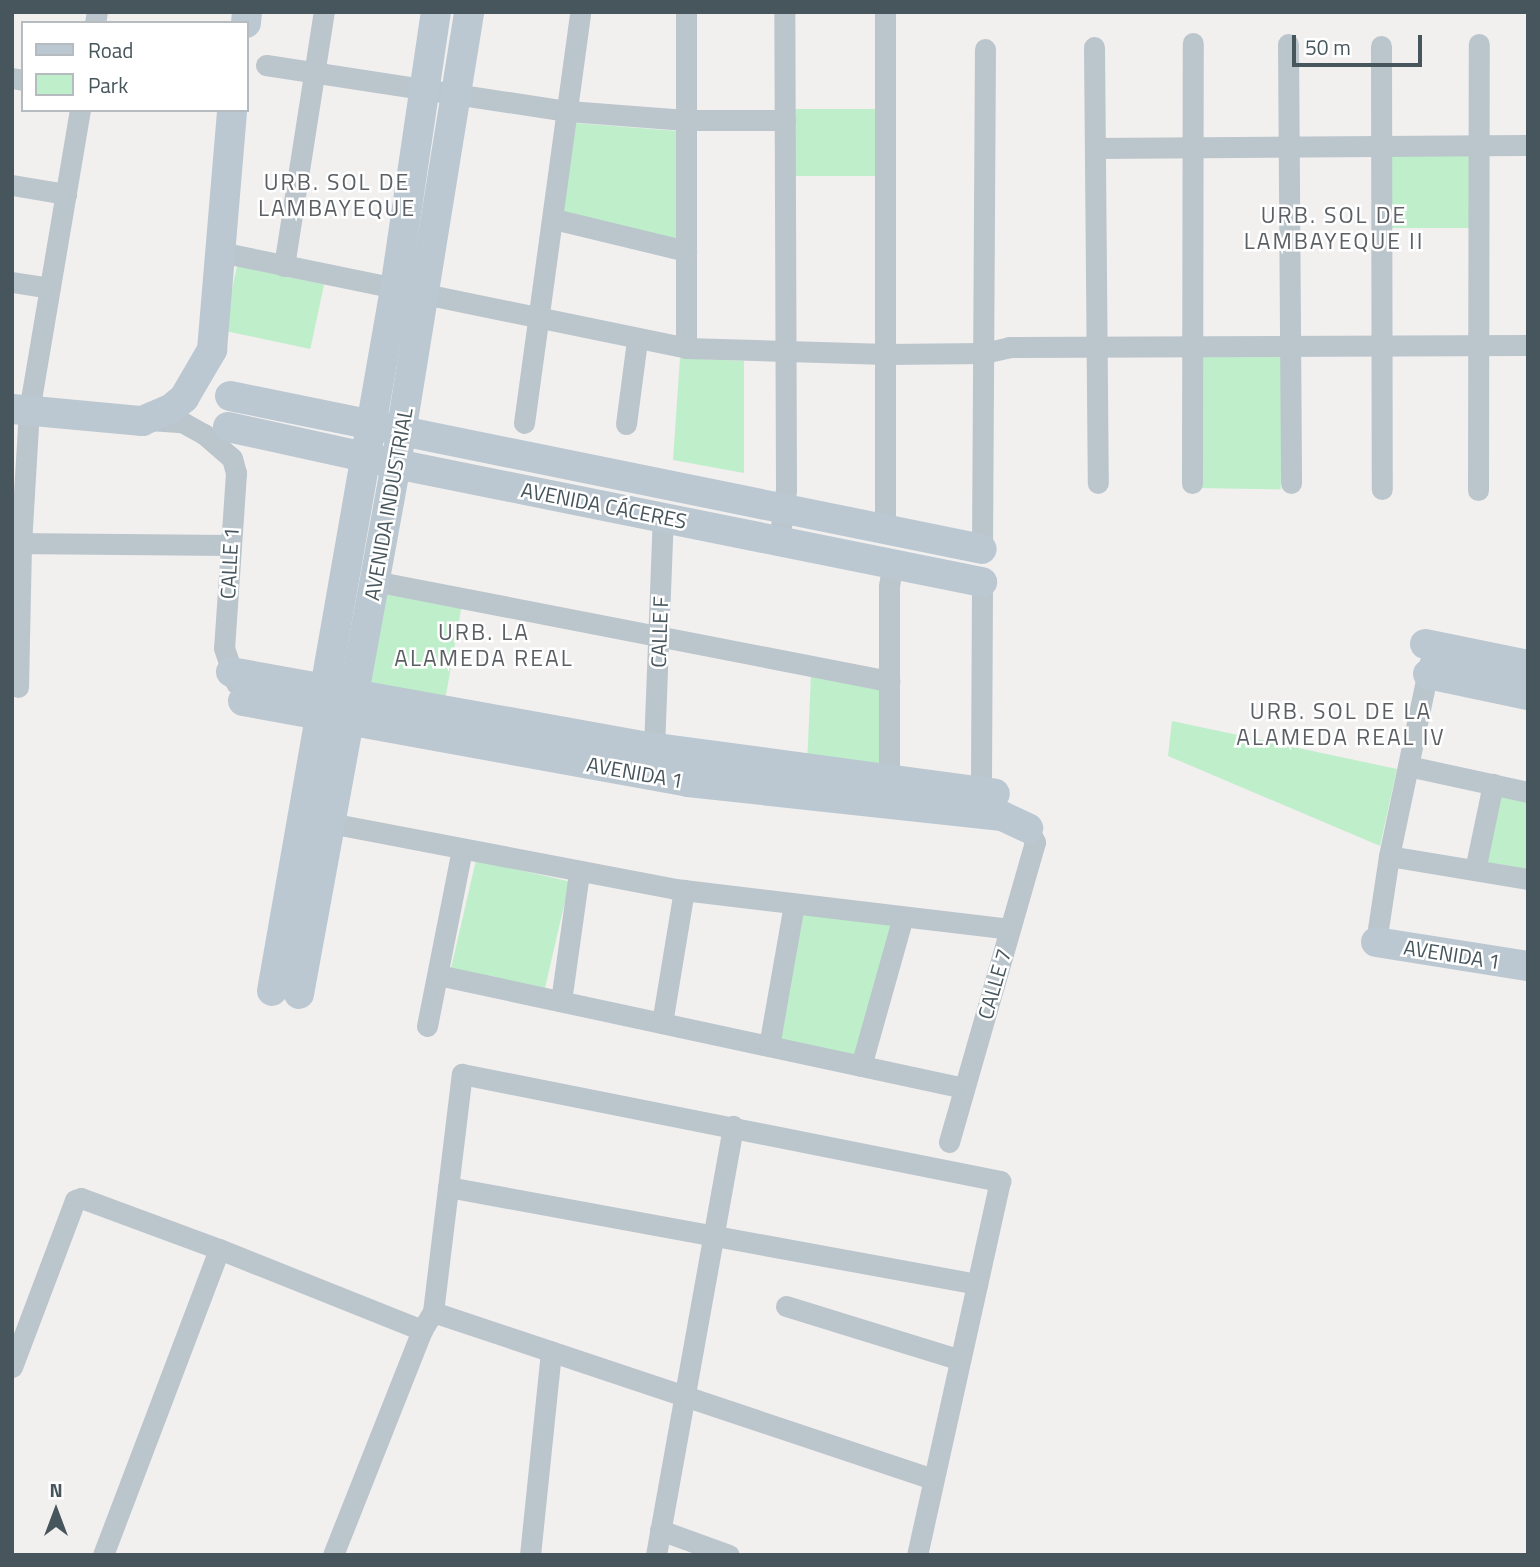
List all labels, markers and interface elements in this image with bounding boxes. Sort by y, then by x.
legend [21,21,248,112]
scale bar [1295,21,1424,65]
text: 50 m [1305,31,1351,63]
text: Road [88,34,133,66]
text: Park [88,69,128,101]
district label: URB. SOL DE LAMBAYEQUE [259,168,415,222]
district label: URB. SOL DE LAMBAYEQUE II [1245,201,1423,255]
street label: AVENIDA INDUSTRIAL [359,406,417,602]
street label: AVENIDA CÁCERES [519,477,689,533]
street label: CALLE 1 [215,526,243,600]
street label: CALLE F [645,596,673,668]
district label: URB. LA ALAMEDA REAL [396,618,572,672]
district label: URB. SOL DE LA ALAMEDA REAL IV [1238,697,1444,751]
street label: AVENIDA 1 [585,751,685,793]
street label: AVENIDA 1 [1402,934,1502,974]
street label: CALLE 7 [972,946,1016,1022]
text: N [49,1475,63,1504]
north arrow [21,1476,91,1546]

